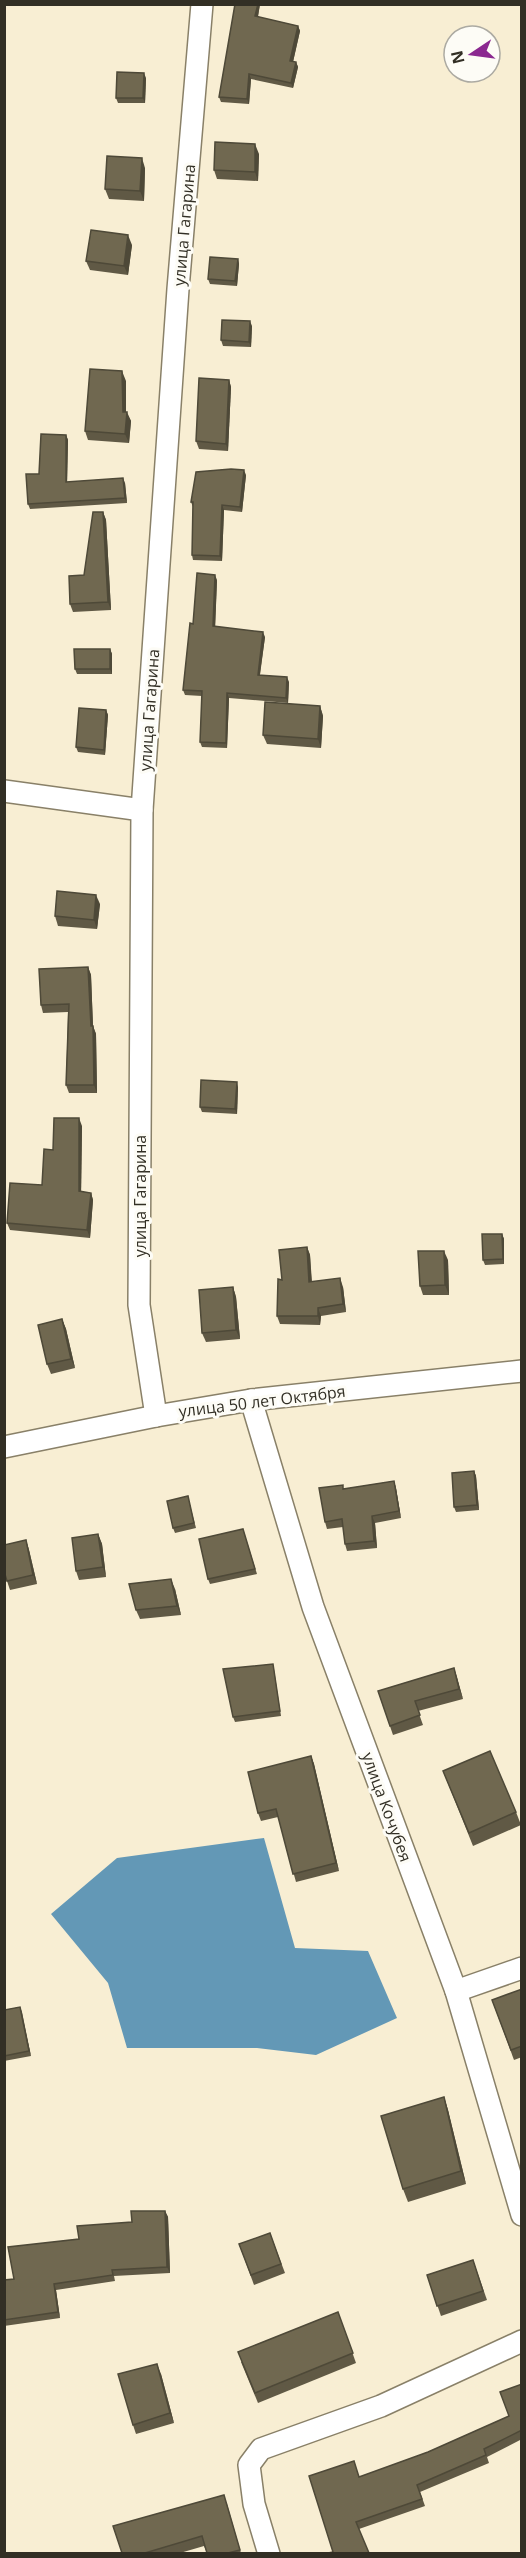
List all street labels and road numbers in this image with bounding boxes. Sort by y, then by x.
street label: улица Гагарина [168,163,200,287]
street label: улица Гагарина [134,648,164,772]
street label: улица Гагарина [129,1135,151,1257]
street label: улица 50 лет Октября [177,1380,347,1422]
street label: улица Кочубея [357,1749,417,1865]

